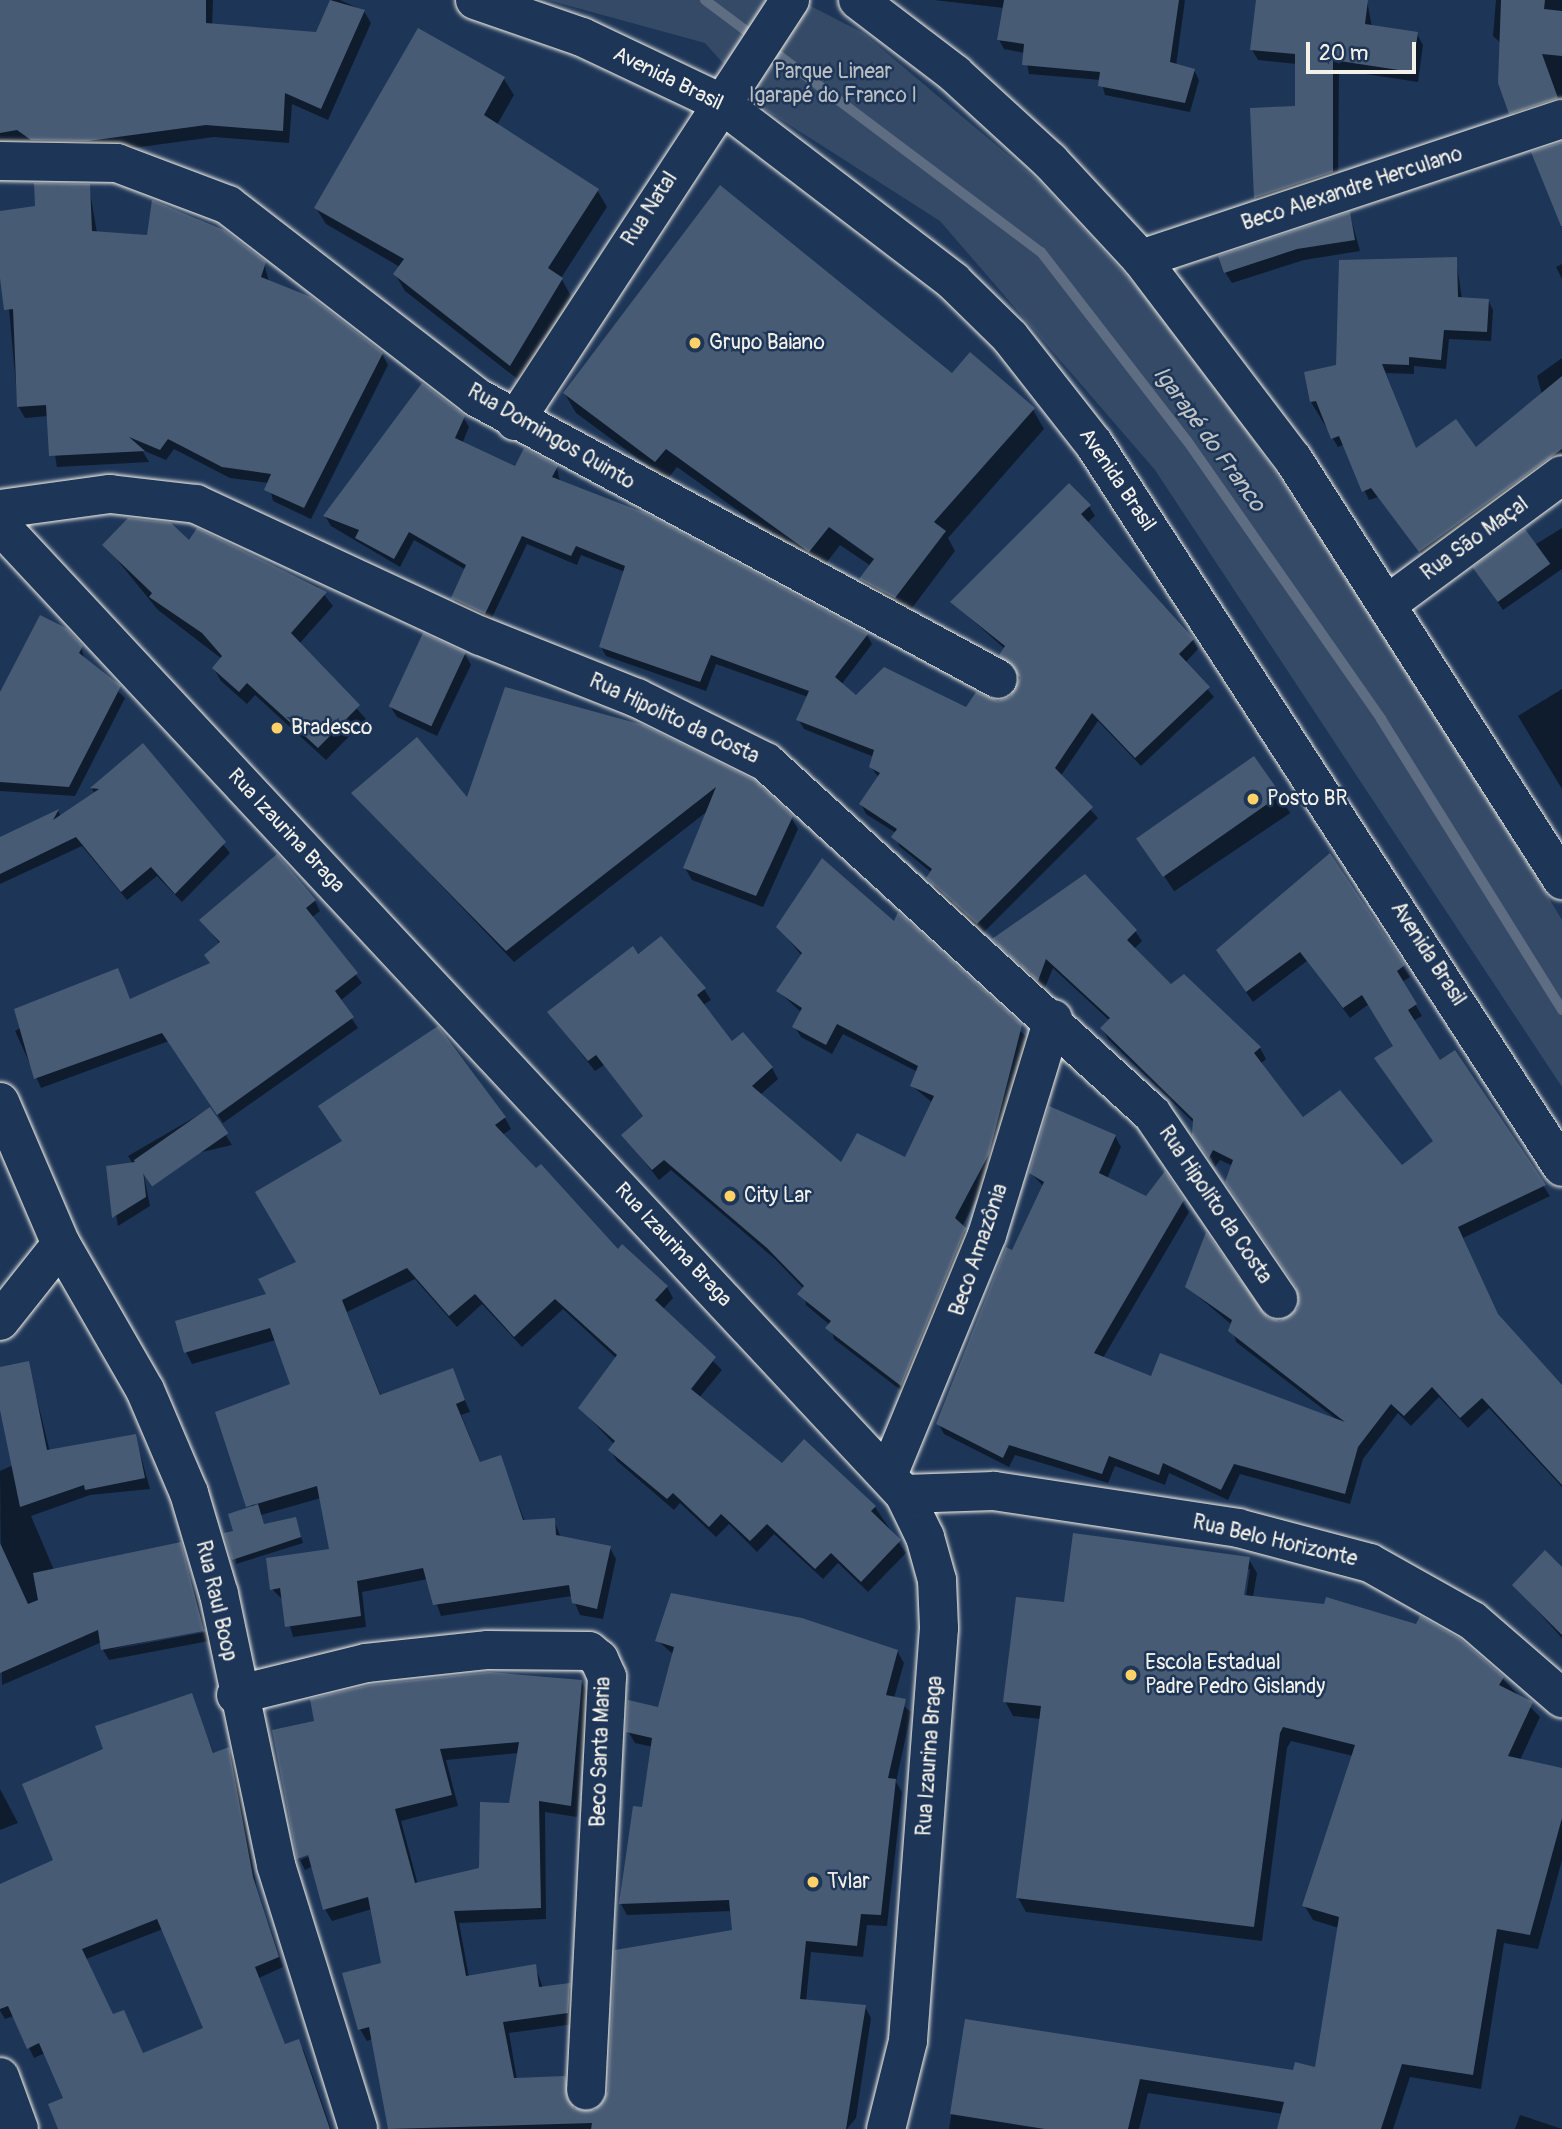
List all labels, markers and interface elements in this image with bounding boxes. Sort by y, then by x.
scale bar [1310,28,1420,72]
text: 20 m [1319,40,1368,67]
street label: Avenida Brasil [609,42,727,116]
park label: Parque Linear Igarapé do Franco I [749,59,917,109]
street label: Beco Alexandre Herculano [1238,141,1466,237]
street label: Rua Natal [617,167,683,251]
place label: Grupo Baiano [709,330,825,356]
marker: Grupo Baiano [687,335,703,351]
water label: Igarapé do Franco [1147,361,1271,517]
street label: Rua Domingos Quinto [463,379,639,495]
street label: Avenida Brasil [1073,424,1161,536]
street label: Rua São Maçal [1416,492,1534,586]
street label: Rua Hipolito da Costa [585,669,763,769]
place label: Bradesco [291,715,372,741]
marker: Bradesco [269,720,285,736]
street label: Rua Izaurina Braga [222,764,350,898]
place label: Posto BR [1267,786,1348,812]
marker: Posto BR [1245,791,1261,807]
street label: Avenida Brasil [1385,897,1471,1011]
street label: Rua Hipolito da Costa [1153,1121,1277,1289]
street label: Rua Izaurina Braga [609,1178,737,1312]
street label: Beco Amazônia [945,1181,1013,1319]
place label: City Lar [744,1183,812,1209]
marker: City Lar [722,1188,738,1204]
street label: Rua Belo Horizonte [1190,1510,1360,1572]
street label: Rua Raul Boop [190,1538,242,1664]
place label: Escola Estadual Padre Pedro Gislandy [1145,1650,1325,1700]
marker: Escola Estadual Padre Pedro Gislandy [1123,1667,1139,1683]
street label: Rua Izaurina Braga [912,1675,948,1837]
street label: Beco Santa Maria [586,1676,616,1828]
place label: Tvlar [827,1869,870,1895]
marker: Tvlar [805,1874,821,1890]

